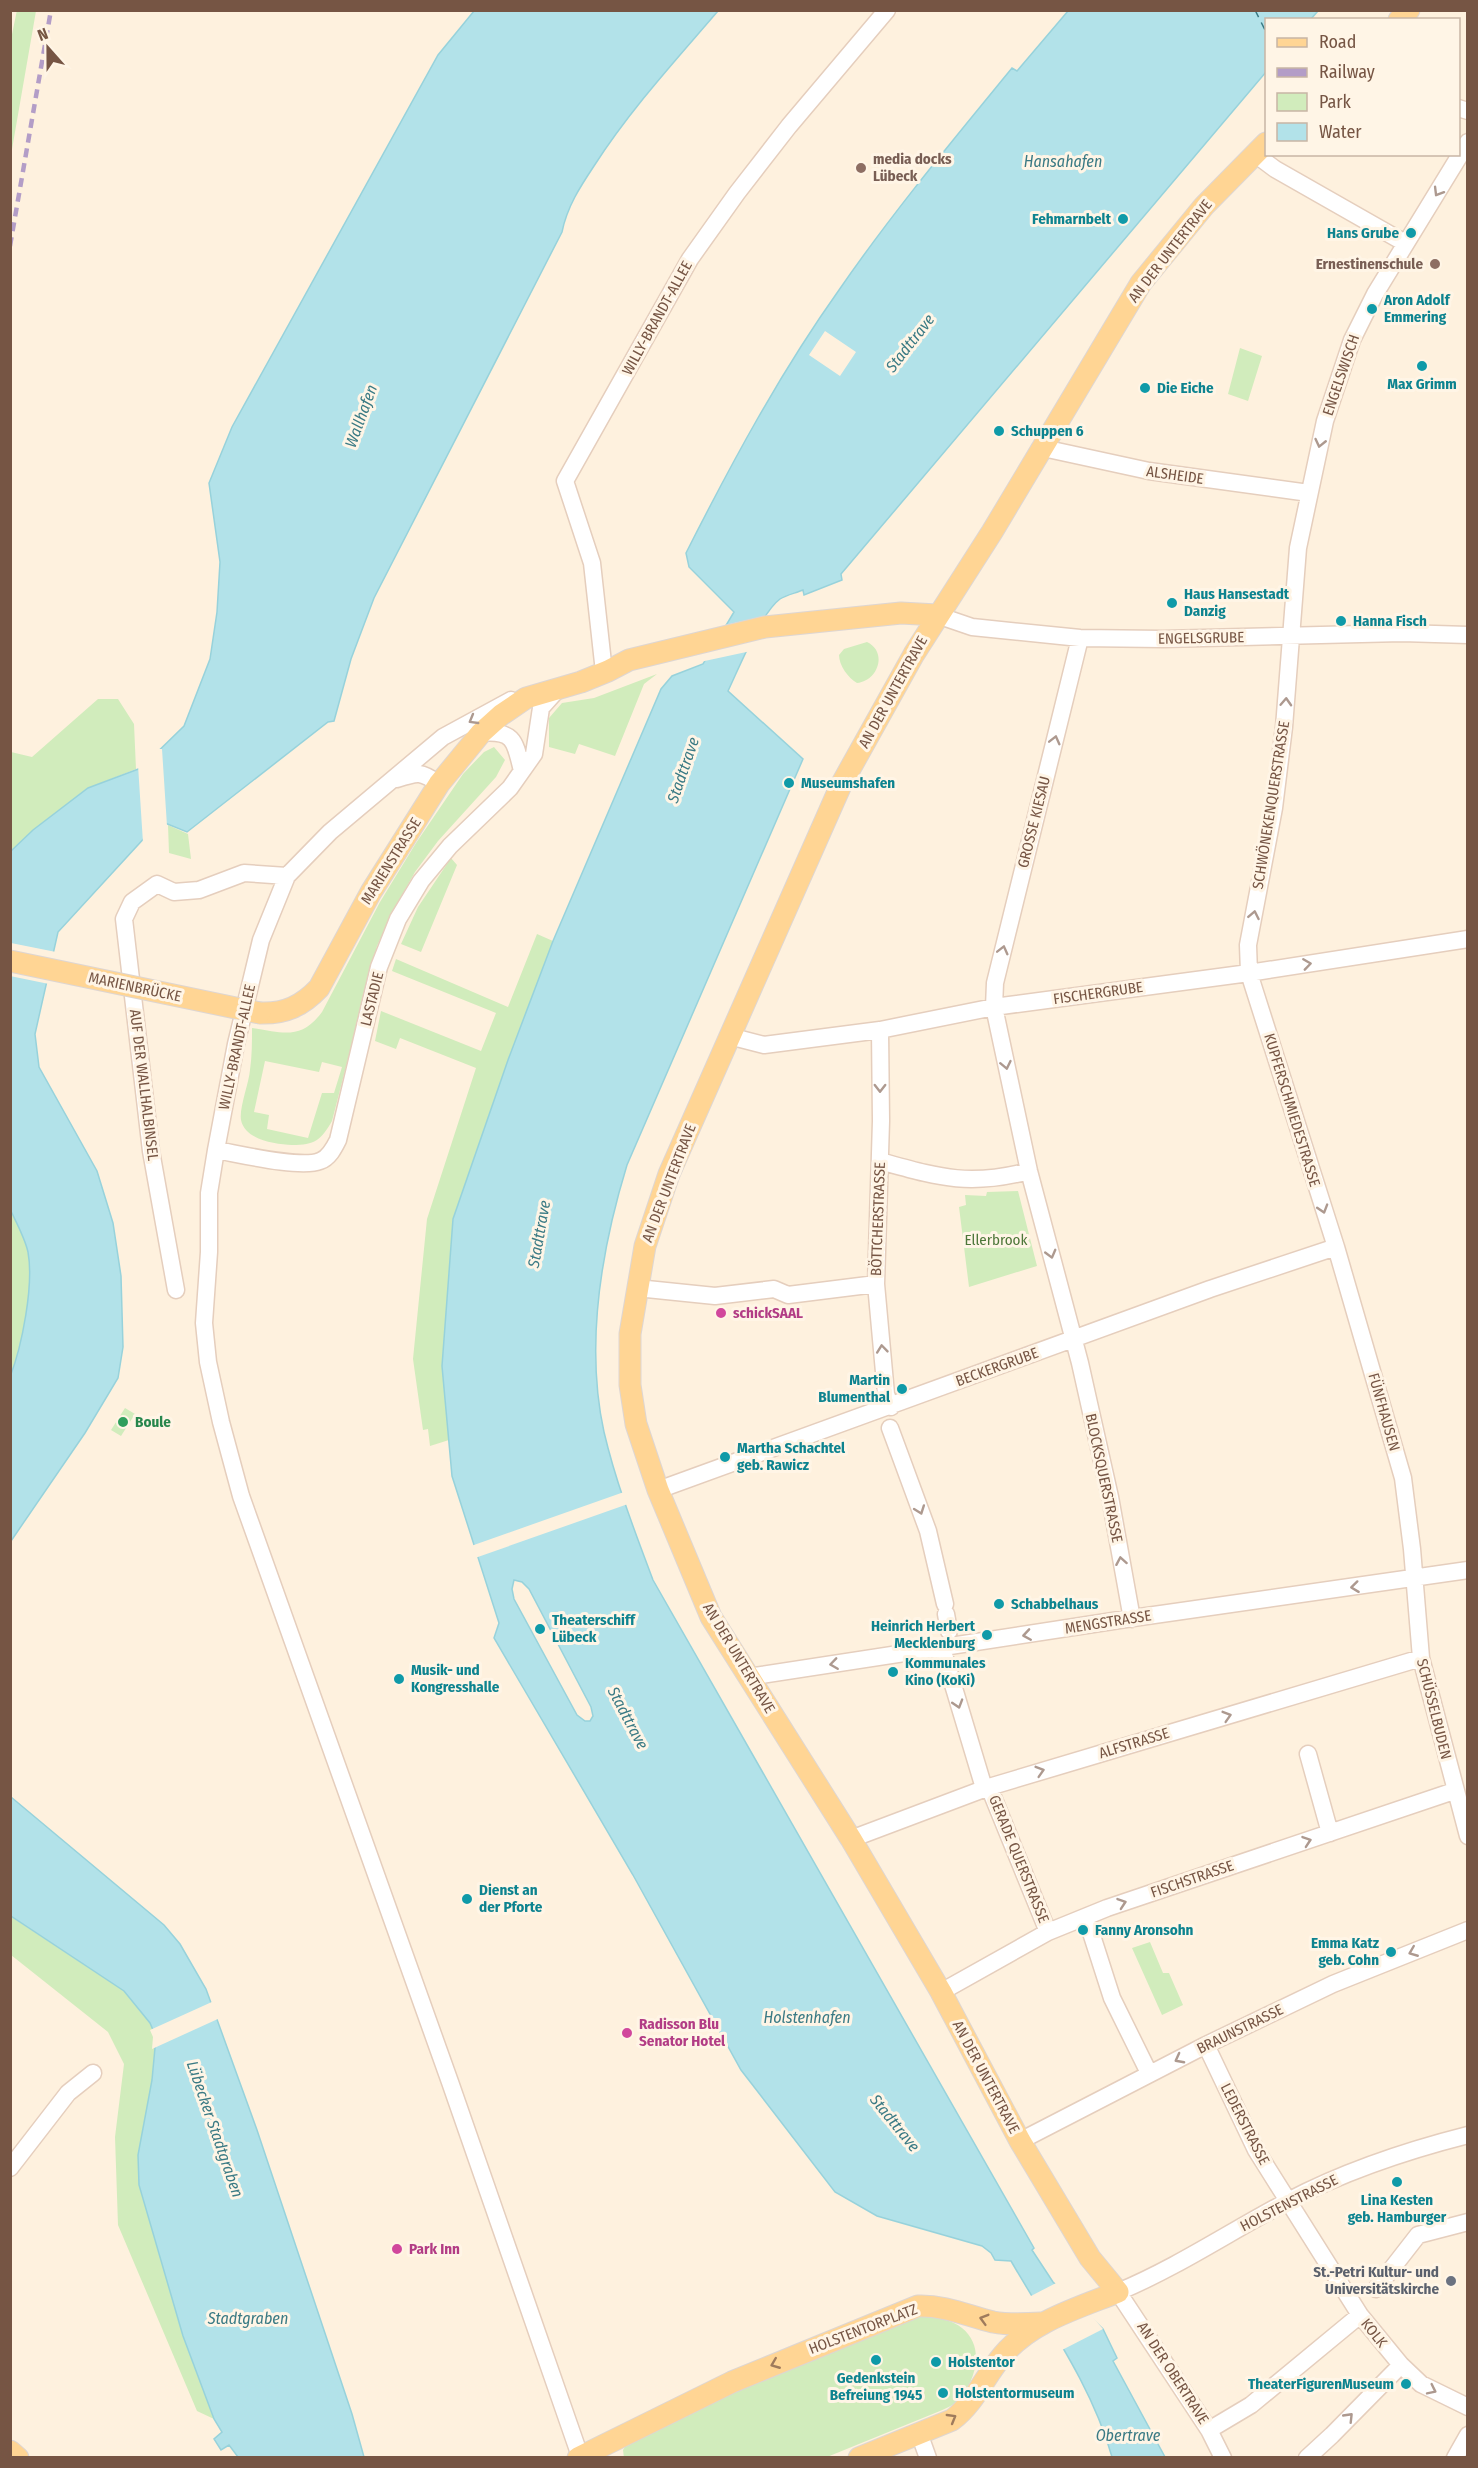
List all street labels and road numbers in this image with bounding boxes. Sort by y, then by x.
street label: AN DER UNTERTRAVE [1124,196,1216,306]
street label: WILLY-BRANDT-ALLEE [618,258,696,378]
street label: ENGELSWISCH [1319,332,1363,418]
street label: ALSHEIDE [1145,462,1205,488]
street label: ENGELSGRUBE [1158,628,1244,648]
street label: AN DER UNTERTRAVE [855,633,931,751]
street label: SCHWÖNEKENQUERSTRASSE [1249,720,1293,890]
street label: GROSSE KIESAU [1014,774,1054,870]
street label: MARIENSTRASSE [357,814,425,908]
street label: MARIENBRÜCKE [87,968,183,1006]
street label: LASTADIE [357,970,387,1028]
street label: FISCHERGRUBE [1052,978,1144,1008]
street label: WILLY-BRANDT-ALLEE [215,983,259,1111]
street label: AUF DER WALLHALBINSEL [126,1008,162,1162]
street label: KUPFERSCHMIEDESTRASSE [1260,1031,1324,1189]
street label: AN DER UNTERTRAVE [638,1121,700,1245]
street label: BÖTTCHERSTRASSE [867,1162,889,1276]
street label: BECKERGRUBE [953,1344,1041,1390]
street label: FÜNFHAUSEN [1364,1371,1404,1453]
street label: BLOCKSQUERSTRASSE [1082,1412,1126,1544]
street label: AN DER UNTERTRAVE [699,1600,779,1716]
street label: MENGSTRASSE [1063,1606,1153,1638]
street label: SCHÜSSELBUDEN [1413,1657,1455,1761]
street label: ALFSTRASSE [1097,1724,1171,1762]
street label: GERADE QUERSTRASSE [985,1793,1053,1925]
street label: FISCHSTRASSE [1148,1856,1236,1902]
street label: BRAUNSTRASSE [1194,2000,1286,2058]
street label: AN DER UNTERTRAVE [949,2017,1023,2137]
street label: LEDERSTRASSE [1217,2080,1273,2168]
street label: HOLSTENSTRASSE [1237,2171,1341,2235]
street label: HOLSTENTORPLATZ [806,2300,920,2358]
street label: KOLK [1357,2315,1391,2351]
street label: AN DER OBERTRAVE [1133,2319,1213,2427]

